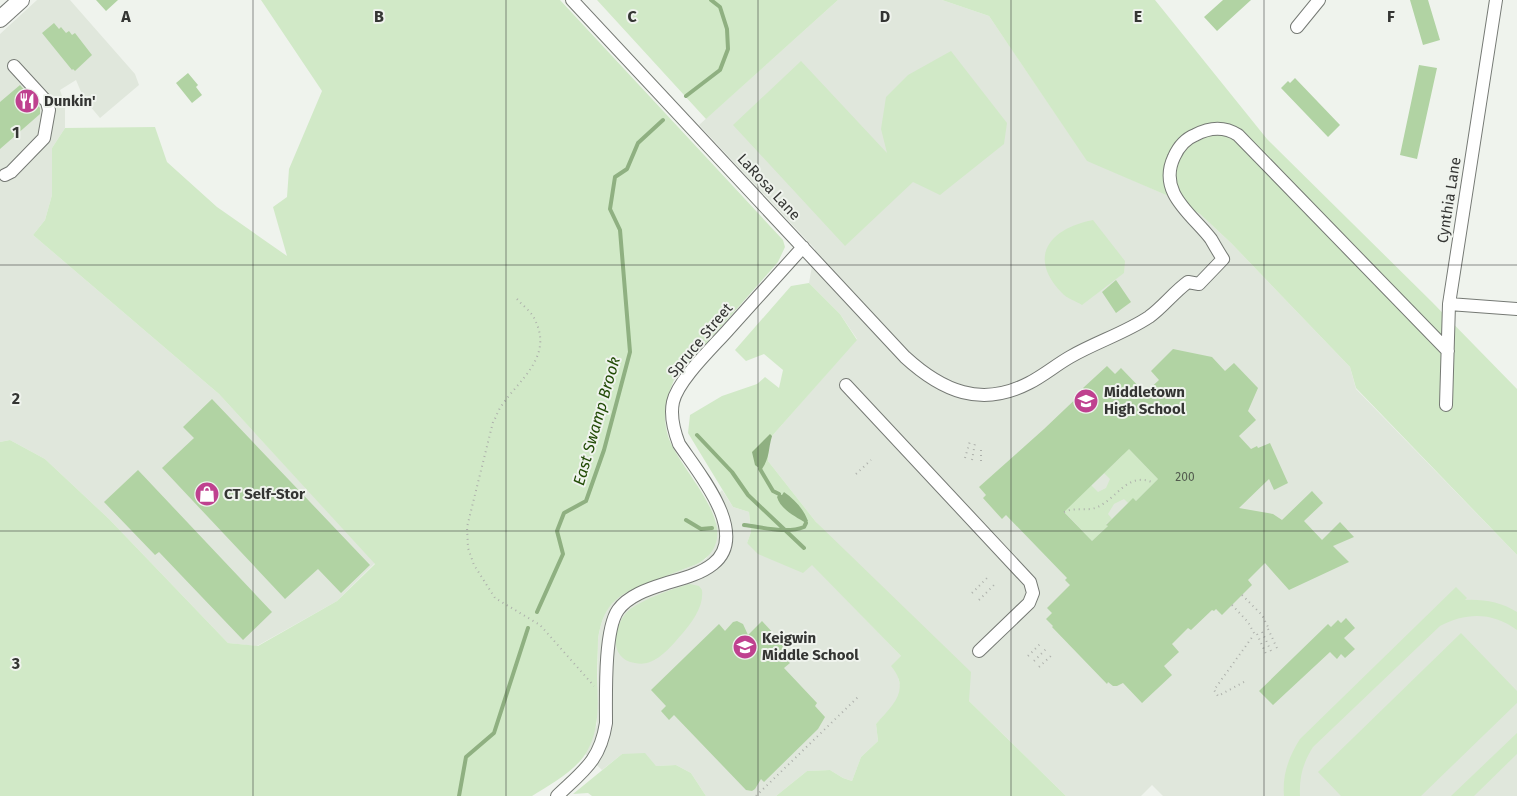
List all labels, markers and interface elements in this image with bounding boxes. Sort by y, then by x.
text: A [120,7,131,26]
text: B [374,7,384,26]
text: C [627,7,637,26]
text: D [880,7,890,26]
text: E [1134,7,1142,26]
text: F [1387,7,1395,26]
restaurant icon: Dunkin' [14,88,40,114]
place label: Dunkin' [44,92,96,110]
text: 1 [12,123,20,142]
street label: LaRosa Lane [734,150,804,224]
street label: Cynthia Lane [1433,156,1465,244]
street label: Spruce Street [664,299,737,381]
water label: East Swamp Brook [569,354,624,488]
place label: Middletown High School [1104,383,1186,418]
school or university icon: Middletown High School [1073,388,1099,414]
text: 2 [12,389,20,408]
house number: 200 [1175,470,1195,484]
shop icon: CT Self-Stor [194,481,220,507]
place label: CT Self-Stor [224,485,306,503]
place label: Keigwin Middle School [762,629,859,664]
school or university icon: Keigwin Middle School [732,634,758,660]
text: 3 [11,654,20,673]

